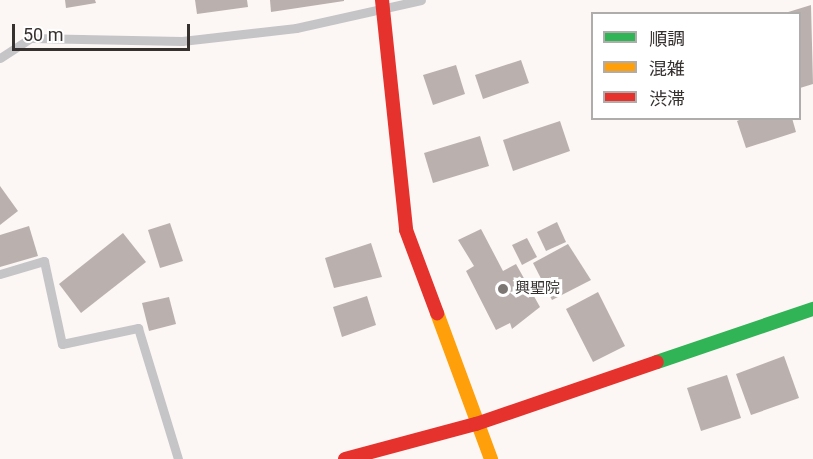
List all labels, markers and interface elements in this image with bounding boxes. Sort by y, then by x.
scale bar [15,12,194,50]
legend [591,12,801,120]
text: 50 m [23,24,63,45]
text: 順調 [649,28,685,49]
text: 混雑 [649,58,685,79]
text: 渋滞 [649,88,685,109]
place label: 興聖院 [515,280,560,298]
marker: 興聖院 [496,282,510,296]

